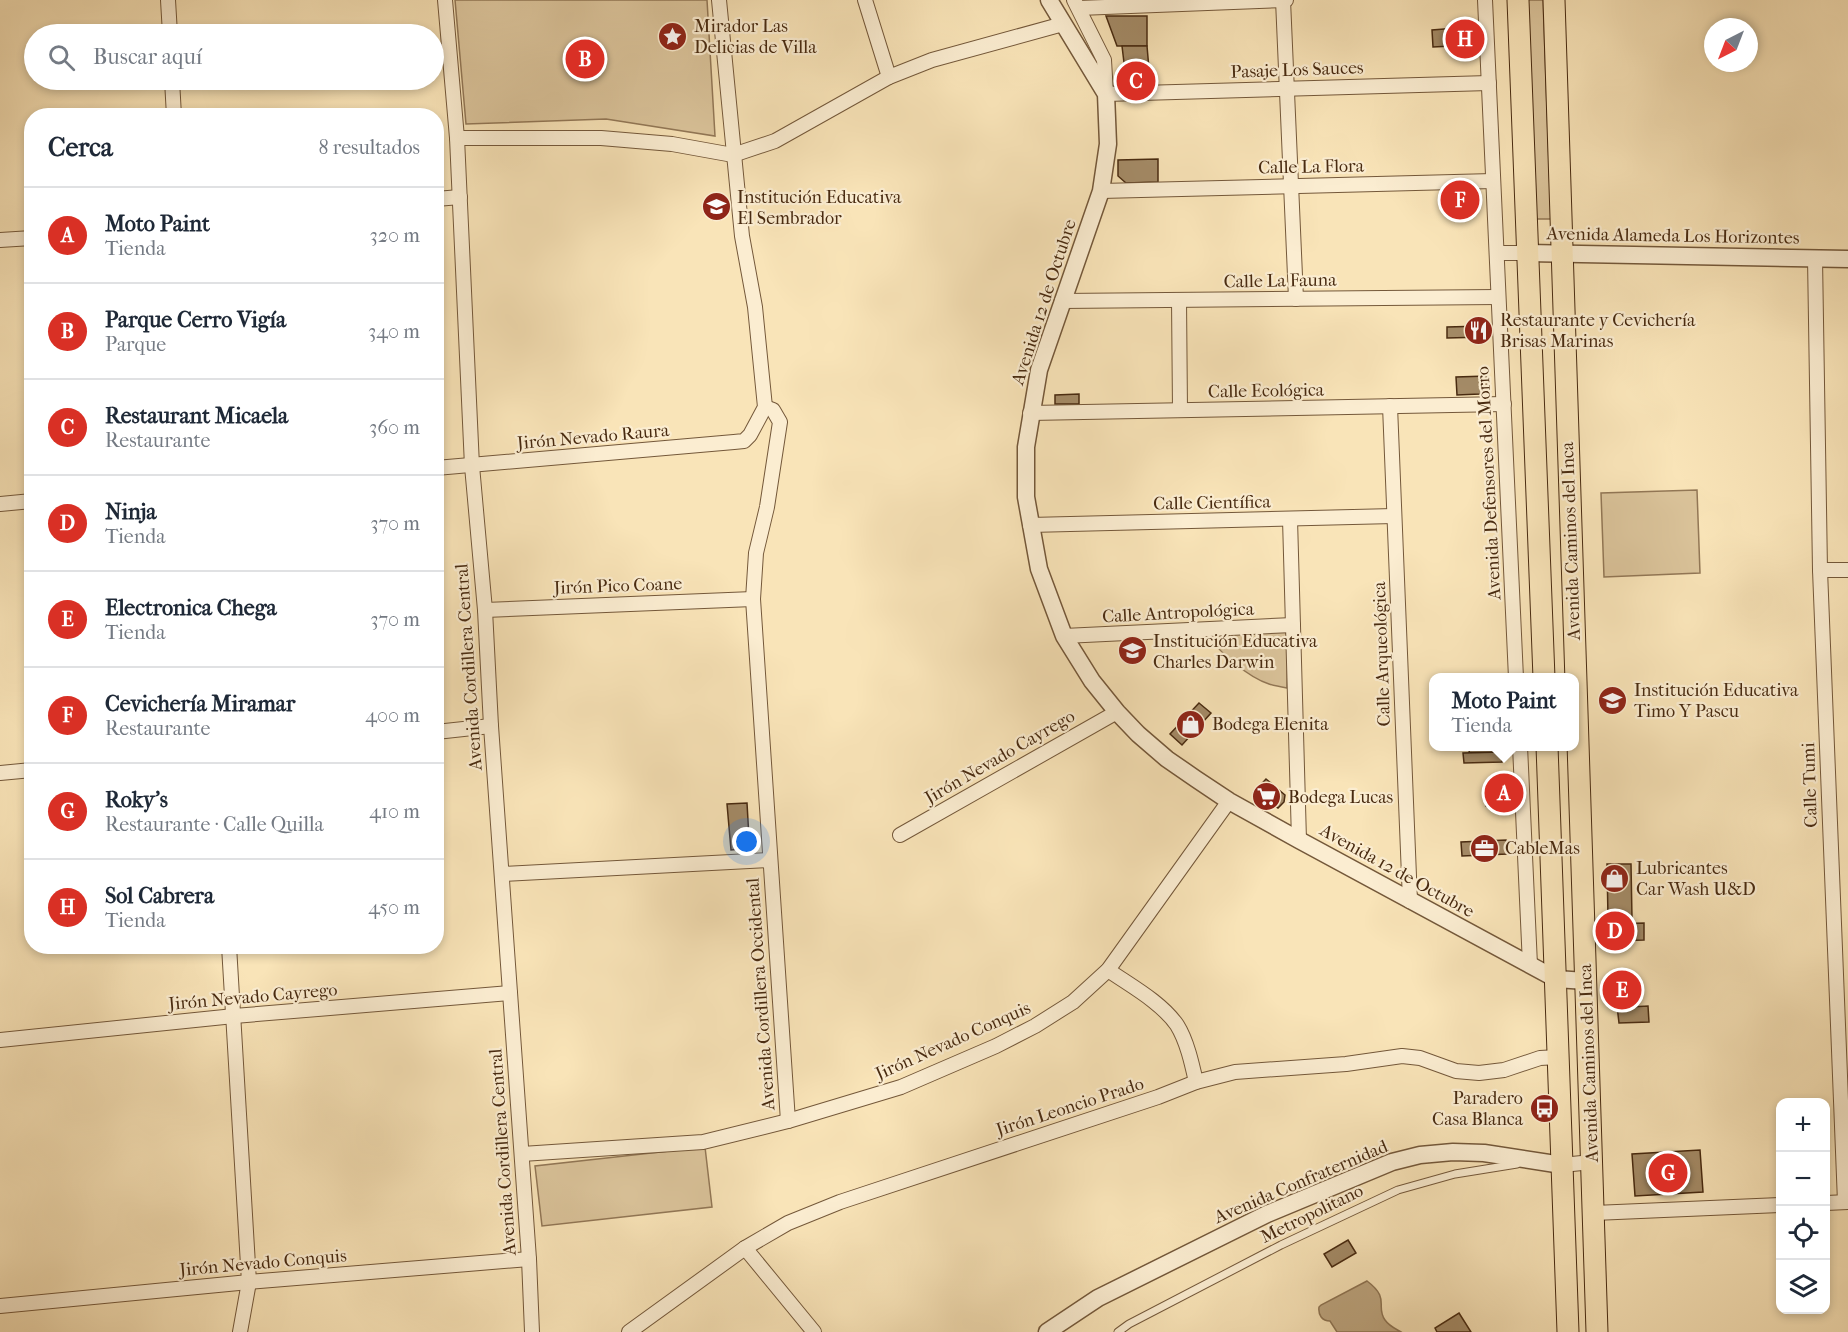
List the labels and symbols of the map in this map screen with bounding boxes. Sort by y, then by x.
place label: Mirador Las Delicias de Villa [694,16,817,58]
pin: H [1446,16,1484,62]
north arrow [1704,18,1758,72]
place icon: Mirador Las Delicias de Villa [657,20,689,52]
pin: B [566,36,604,82]
street label: Pasaje Los Sauces [1230,57,1364,83]
pin: C [1116,58,1156,104]
street label: Calle La Flora [1258,156,1365,178]
pin: F [1440,178,1480,222]
place label: Institución Educativa El Sembrador [737,187,902,229]
school or university icon: Institución Educativa El Sembrador [700,191,732,223]
street label: Avenida 12 de Octubre [1007,216,1081,388]
street label: Avenida Alameda Los Horizontes [1545,223,1800,249]
street label: Calle La Fauna [1223,270,1337,292]
place label: Restaurante y Cevichería Brisas Marinas [1500,310,1696,352]
restaurant icon: Restaurante y Cevichería Brisas Marinas [1463,314,1495,346]
street label: Avenida Defensores del Morro [1472,366,1506,601]
street label: Calle Ecológica [1208,379,1325,403]
street label: Jirón Nevado Raura [514,420,671,454]
street label: Avenida Caminos del Inca [1557,441,1585,641]
street label: Calle Científica [1153,491,1272,515]
street label: Avenida Cordillera Central [451,563,487,772]
street label: Jirón Pico Coane [551,573,683,599]
street label: Calle Arqueológica [1369,581,1395,727]
street label: Calle Antropológica [1102,599,1255,627]
place label: Institución Educativa Charles Darwin [1153,631,1318,673]
school or university icon: Institución Educativa Charles Darwin [1116,635,1148,667]
place label: Institución Educativa Timo Y Pascu [1634,680,1799,722]
school or university icon: Institución Educativa Timo Y Pascu [1597,684,1629,716]
street label: Jirón Nevado Cayrego [920,706,1079,809]
shop icon: Bodega Elenita [1175,708,1207,740]
place label: Bodega Elenita [1212,714,1329,735]
street label: Calle Tumi [1798,741,1822,828]
pin: A [1484,770,1524,816]
supermarket icon: Bodega Lucas [1251,781,1283,813]
place label: Bodega Lucas [1288,787,1394,808]
street label: Avenida 12 de Octubre [1315,819,1478,922]
your location [732,827,761,856]
office icon: CableMas [1468,832,1500,864]
place label: CableMas [1505,838,1580,859]
place label: Lubricantes Car Wash U&D [1636,858,1756,900]
shop icon: Lubricantes Car Wash U&D [1599,862,1631,894]
street label: Avenida Cordillera Occidental [742,877,780,1112]
pin: D [1596,908,1634,954]
street label: Avenida Caminos del Inca [1575,963,1603,1163]
pin: E [1602,968,1642,1012]
street label: Jirón Nevado Cayrego [166,979,338,1015]
street label: Jirón Nevado Conquis [870,997,1034,1086]
street label: Avenida Cordillera Central [485,1048,521,1257]
street label: Jirón Leoncio Prado [992,1073,1146,1141]
place label: Paradero Casa Blanca [1432,1088,1524,1130]
bus stop icon: Paradero Casa Blanca [1528,1092,1560,1124]
street label: Avenida Confraternidad [1210,1136,1391,1228]
pin: G [1648,1150,1688,1196]
street label: Metropolitano [1257,1180,1367,1248]
street label: Jirón Nevado Conquis [177,1245,348,1281]

